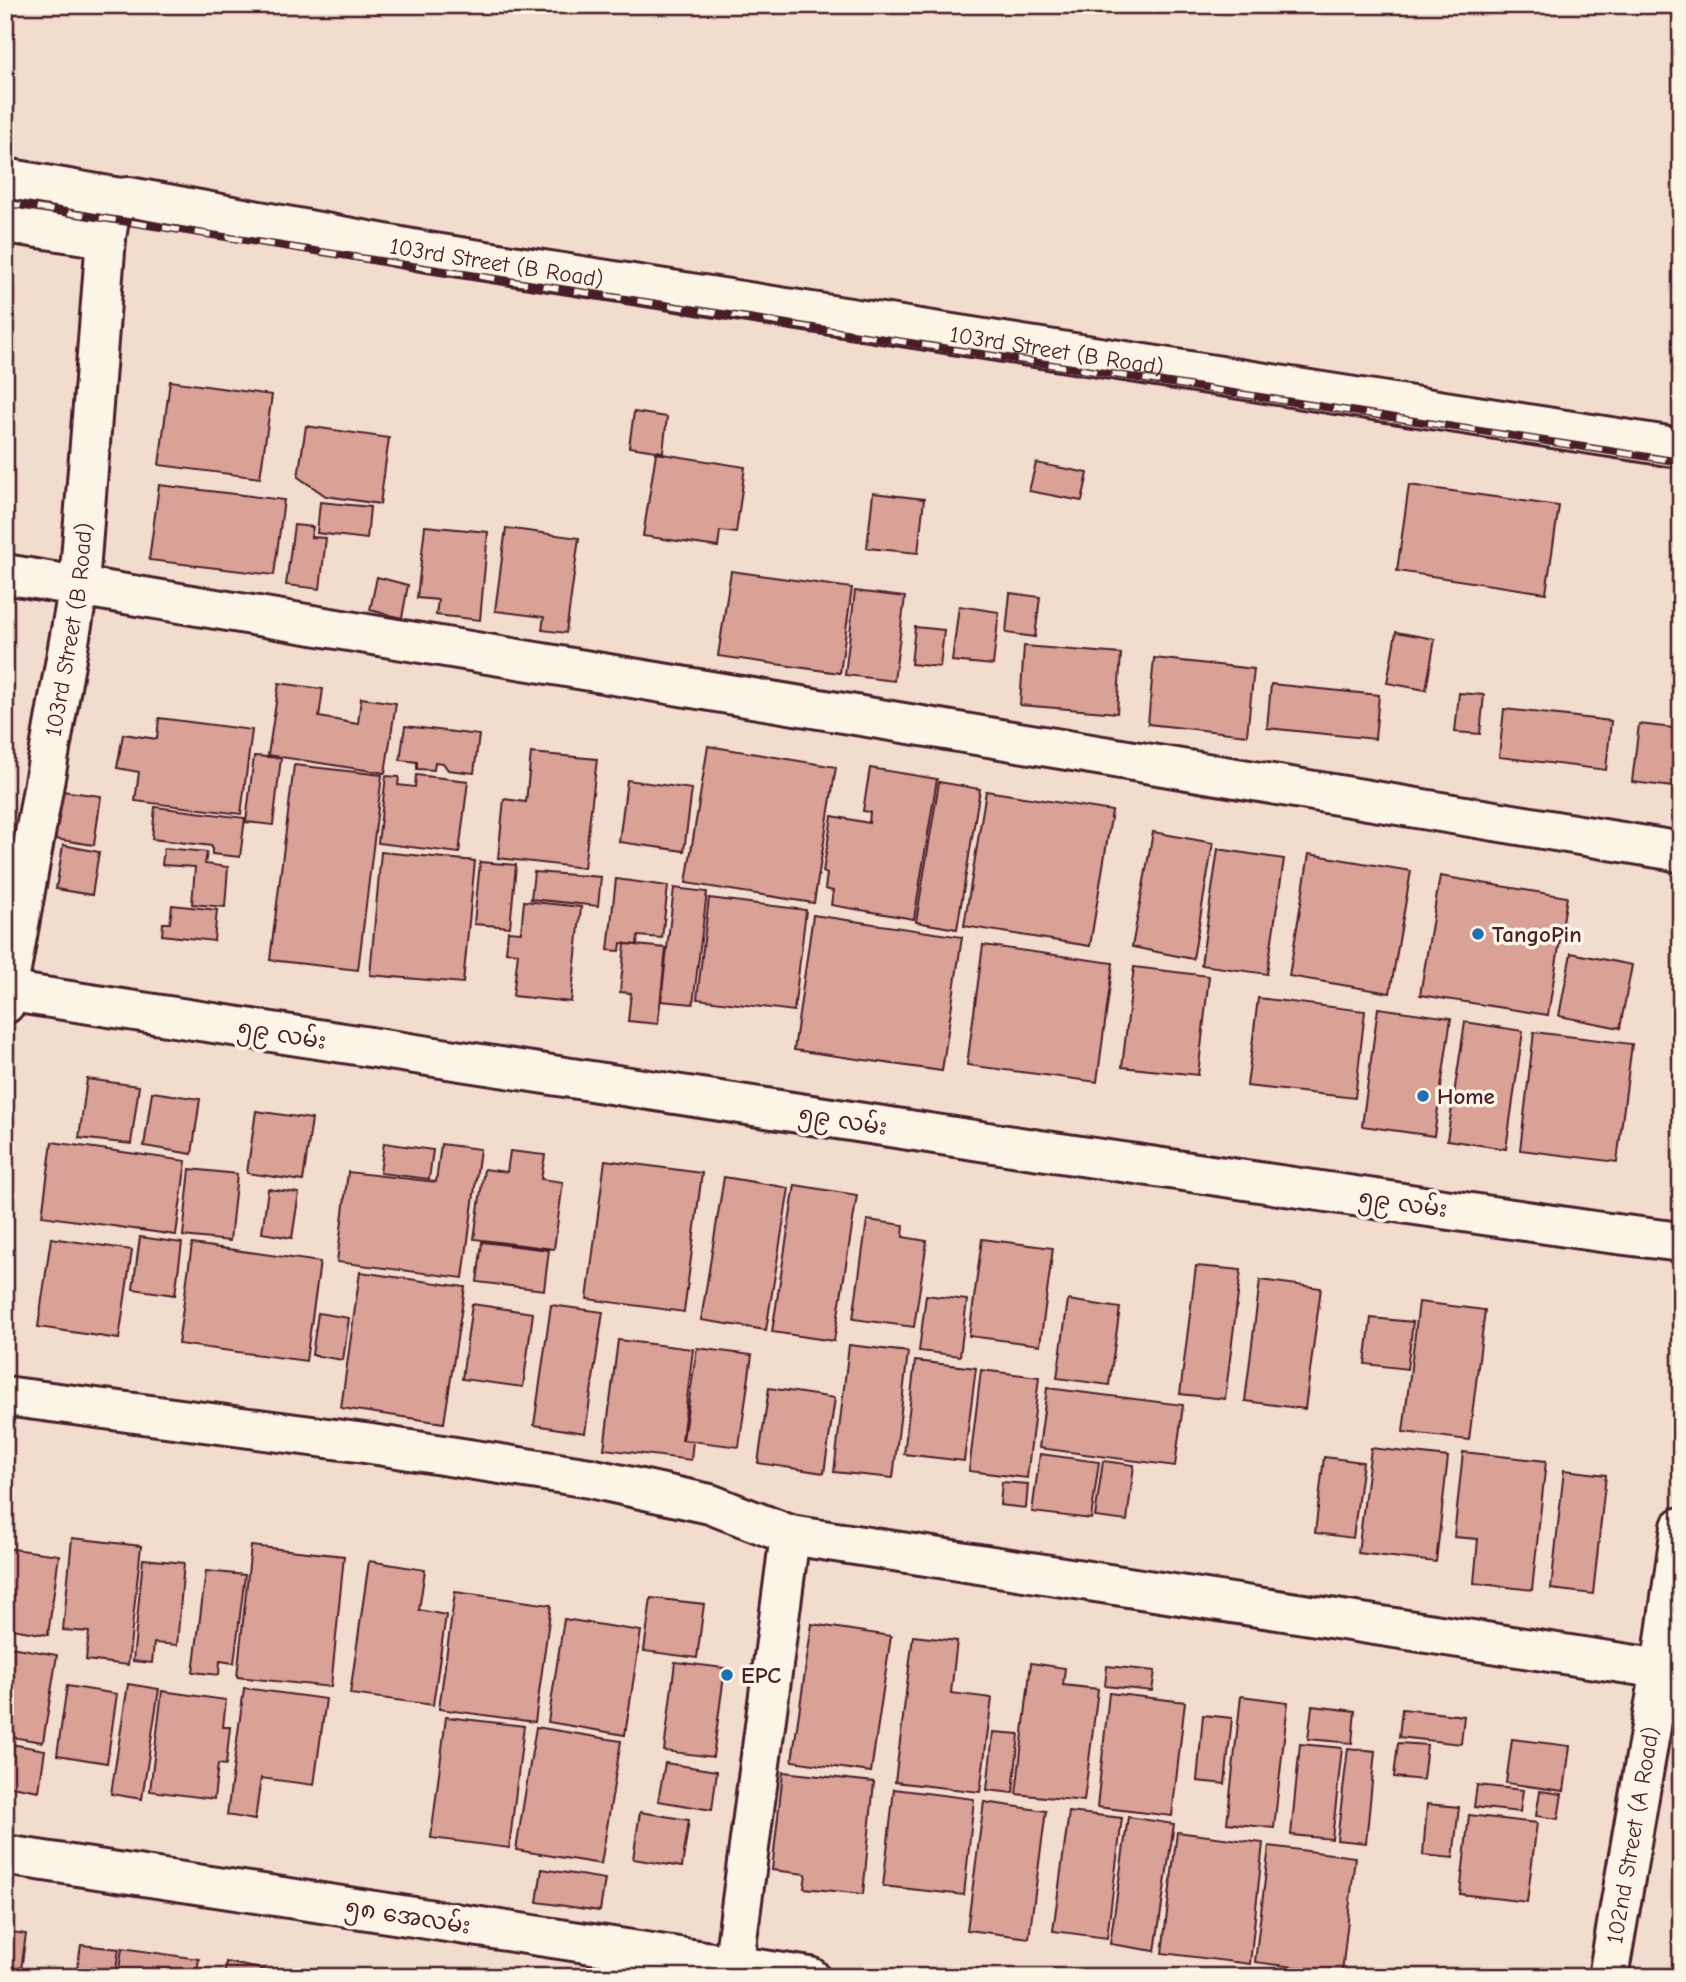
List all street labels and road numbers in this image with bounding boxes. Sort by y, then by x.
street label: 103rd Street (B Road) [388,232,605,293]
street label: 103rd Street (B Road) [948,321,1166,381]
street label: 103rd Street (B Road) [40,522,98,739]
street label: ၅၉ လမ်း [235,1011,329,1060]
street label: ၅၉ လမ်း [796,1097,890,1146]
street label: ၅၉ လမ်း [1356,1181,1449,1228]
street label: 102nd Street (A Road) [1601,1725,1665,1946]
street label: ၅၈ အေလမ်း [343,1890,473,1945]

